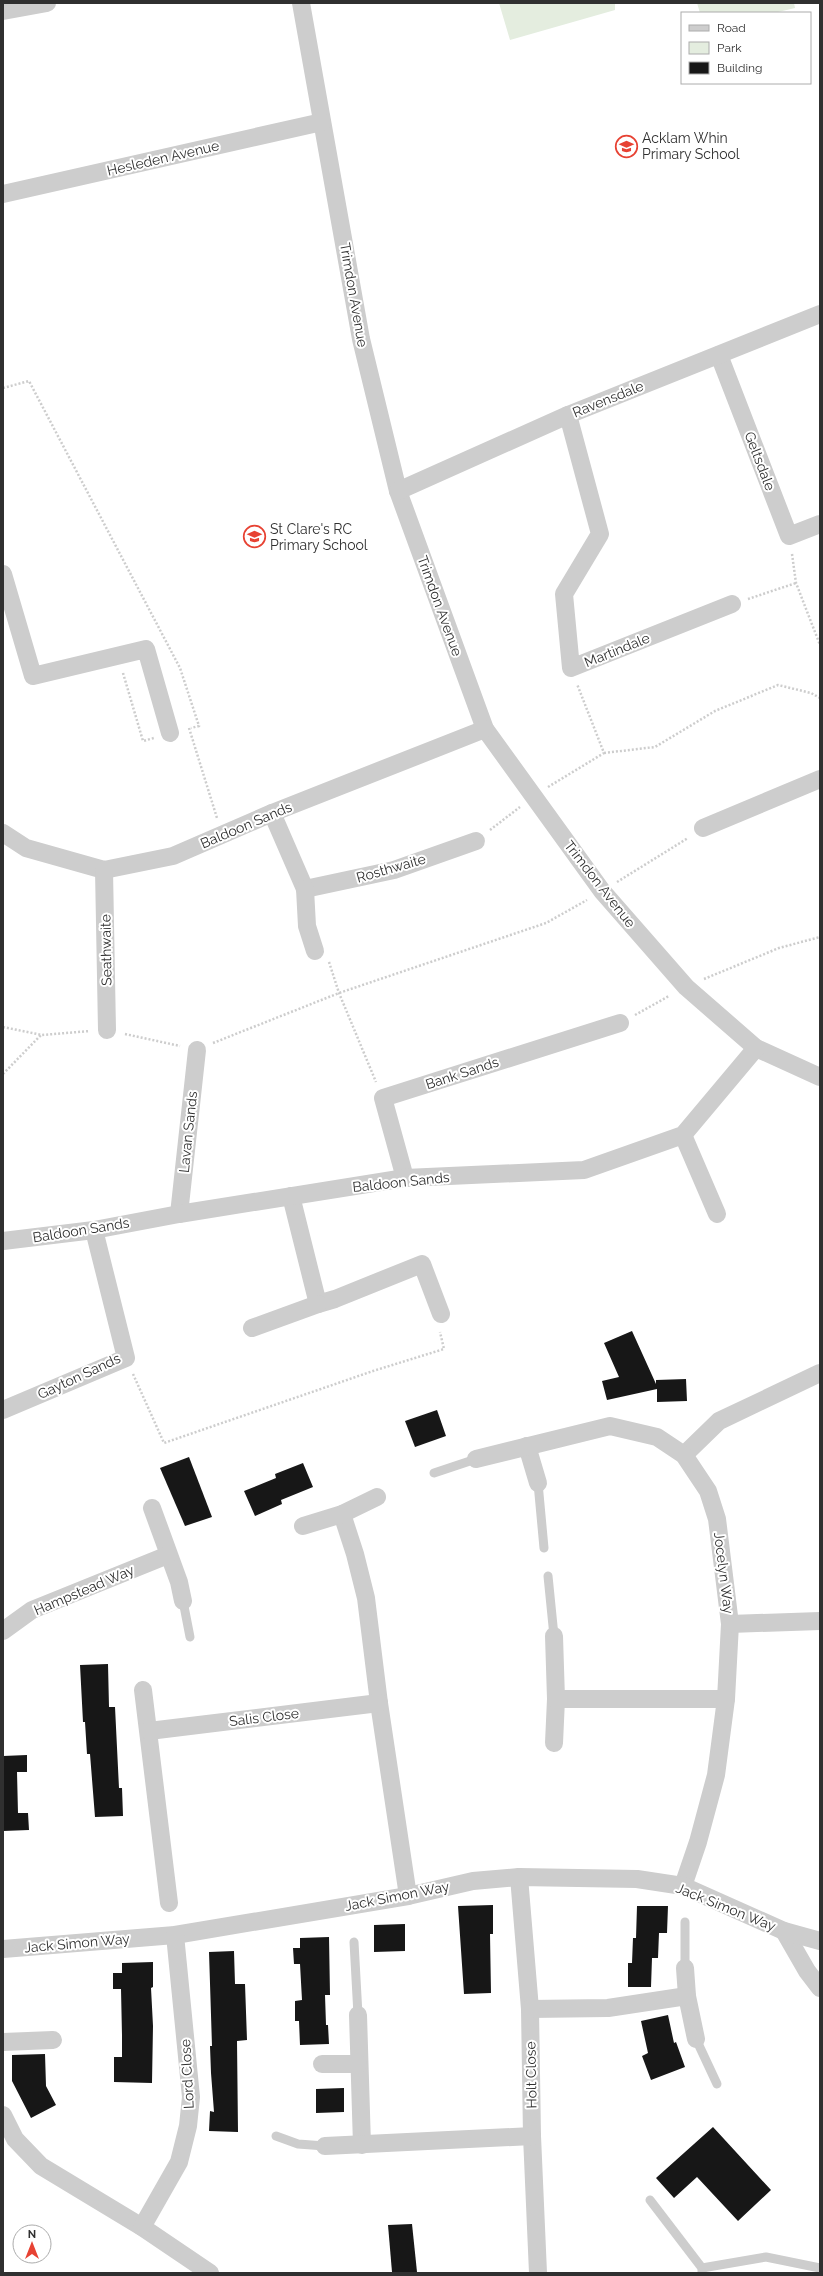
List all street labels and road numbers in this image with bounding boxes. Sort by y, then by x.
street label: Hesleden Avenue [105,137,221,179]
street label: Trimdon Avenue [337,242,371,348]
street label: Ravensdale [570,378,646,420]
street label: Geltsdale [741,429,779,493]
street label: Trimdon Avenue [414,554,466,658]
street label: Martindale [582,630,652,670]
street label: Baldoon Sands [198,798,294,851]
street label: Trimdon Avenue [561,837,639,931]
street label: Rosthwaite [354,850,428,886]
street label: Seathwaite [97,914,115,986]
street label: Bank Sands [423,1054,501,1092]
street label: Lavan Sands [176,1090,200,1174]
street label: Baldoon Sands [352,1169,451,1195]
street label: Baldoon Sands [32,1214,131,1246]
street label: Gayton Sands [35,1350,123,1402]
street label: Jocelyn Way [711,1531,737,1615]
street label: Hampstead Way [31,1562,137,1618]
street label: Salis Close [228,1705,300,1729]
street label: Jack Simon Way [344,1878,451,1914]
street label: Jack Simon Way [674,1880,778,1934]
street label: Jack Simon Way [24,1930,131,1956]
street label: Lord Close [177,2039,197,2109]
street label: Holt Close [522,2041,540,2109]

